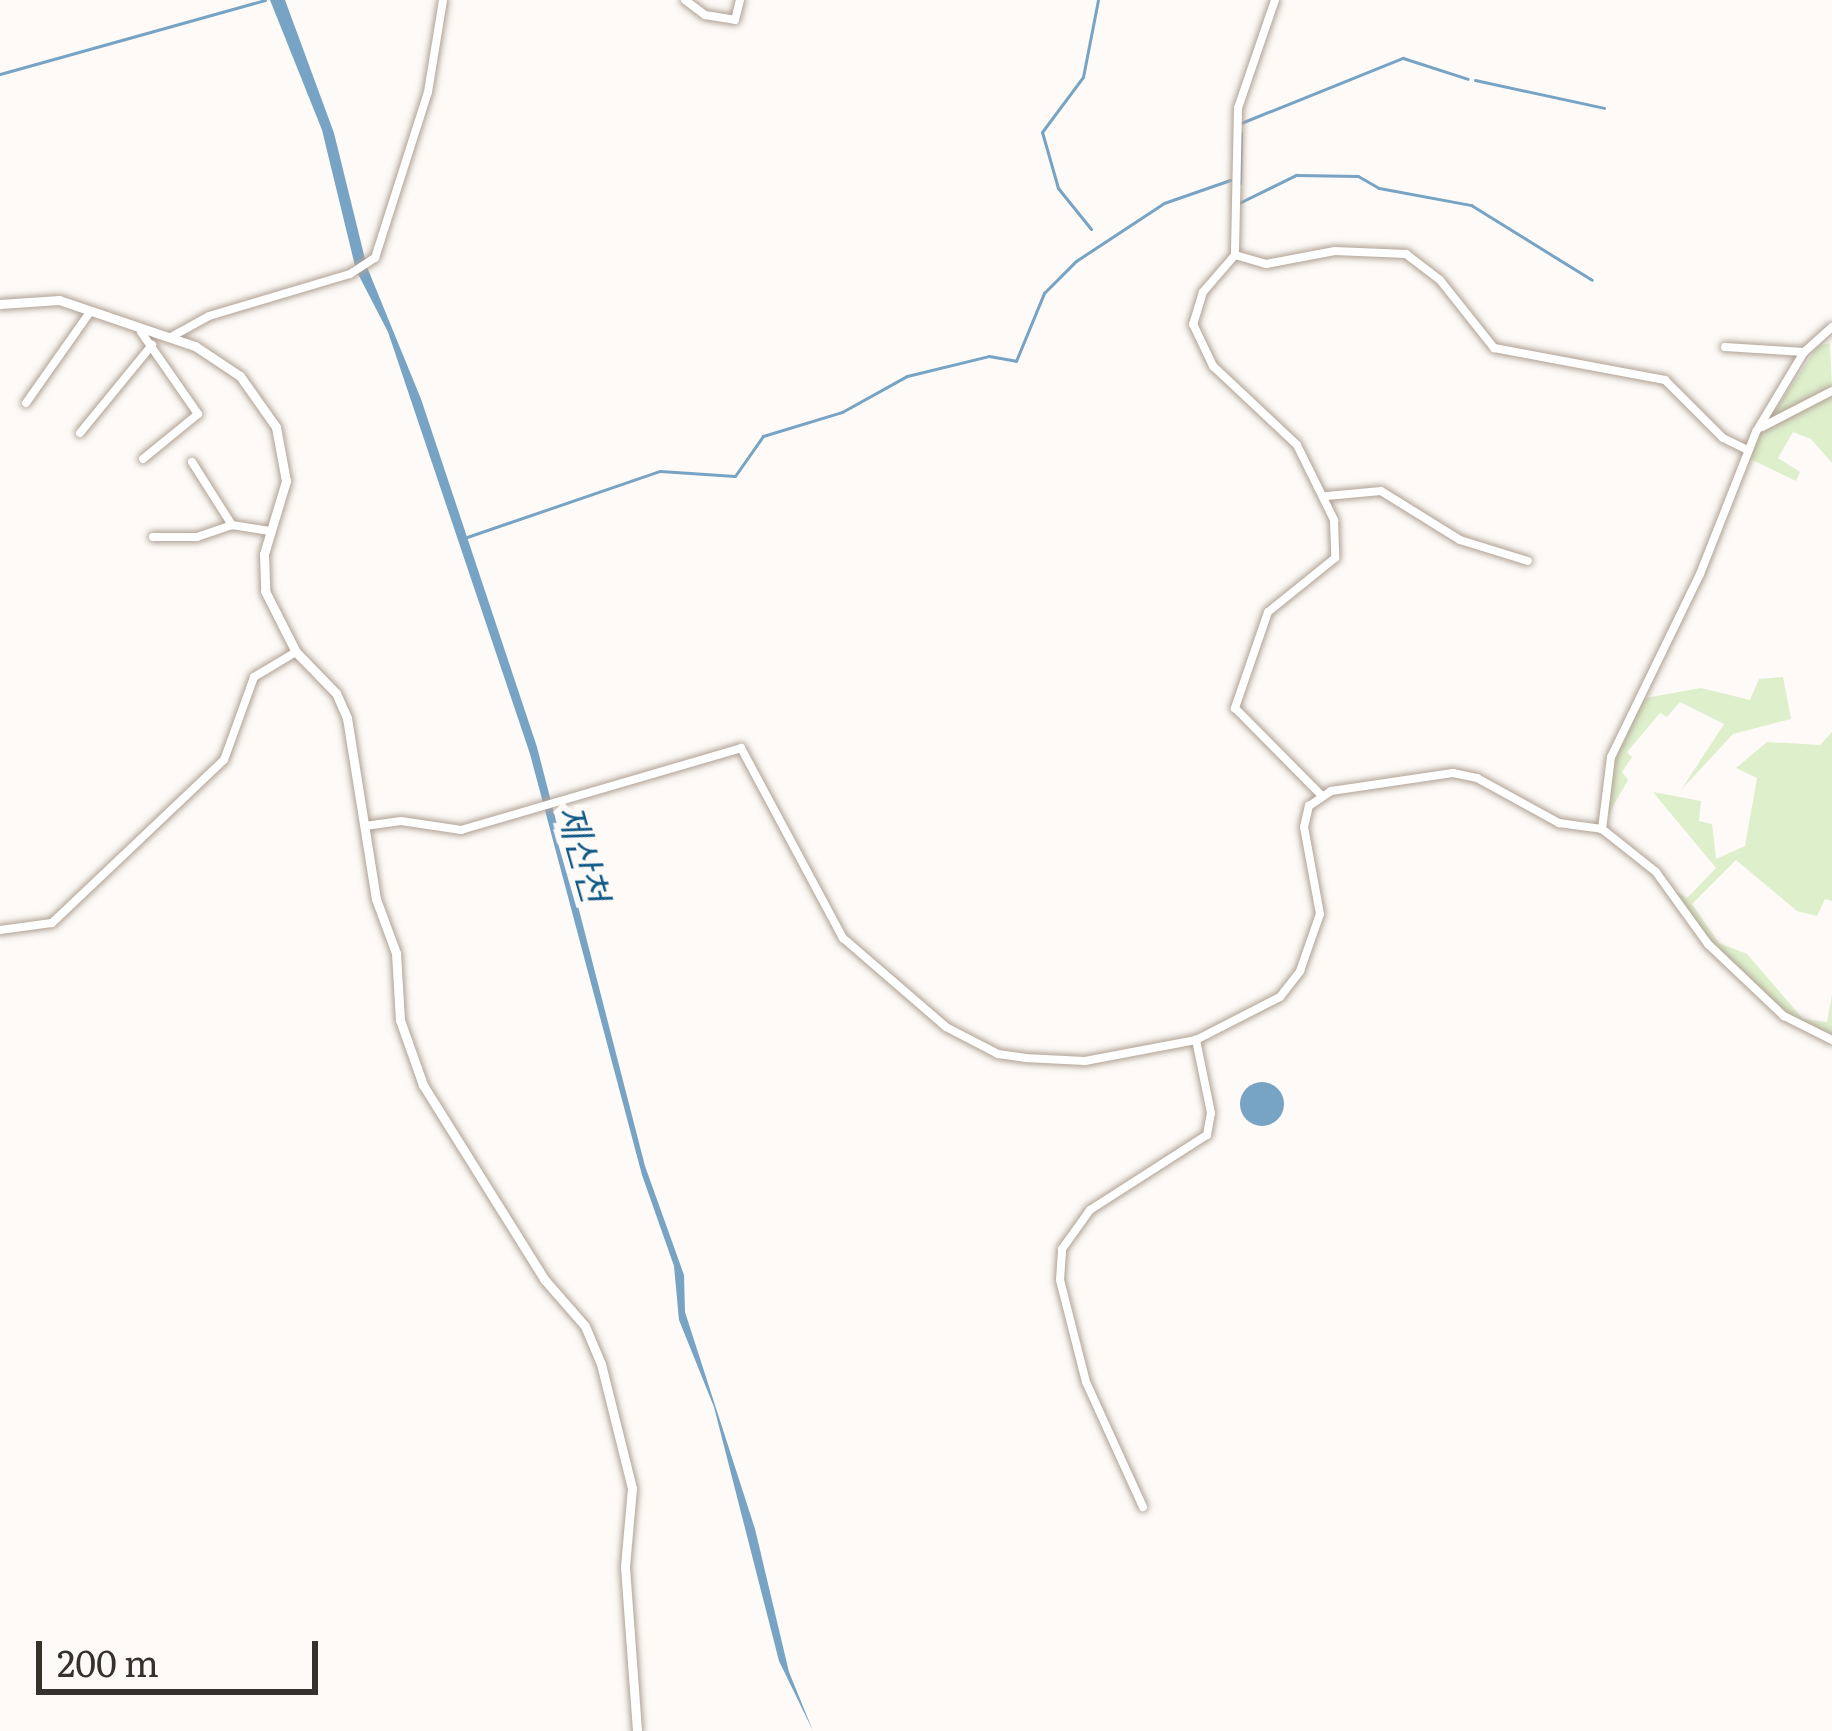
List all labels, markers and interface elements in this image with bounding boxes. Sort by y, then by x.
water label: 제산천 [551,799,619,907]
scale bar [42,1617,324,1691]
text: 200 m [57,1635,159,1688]

